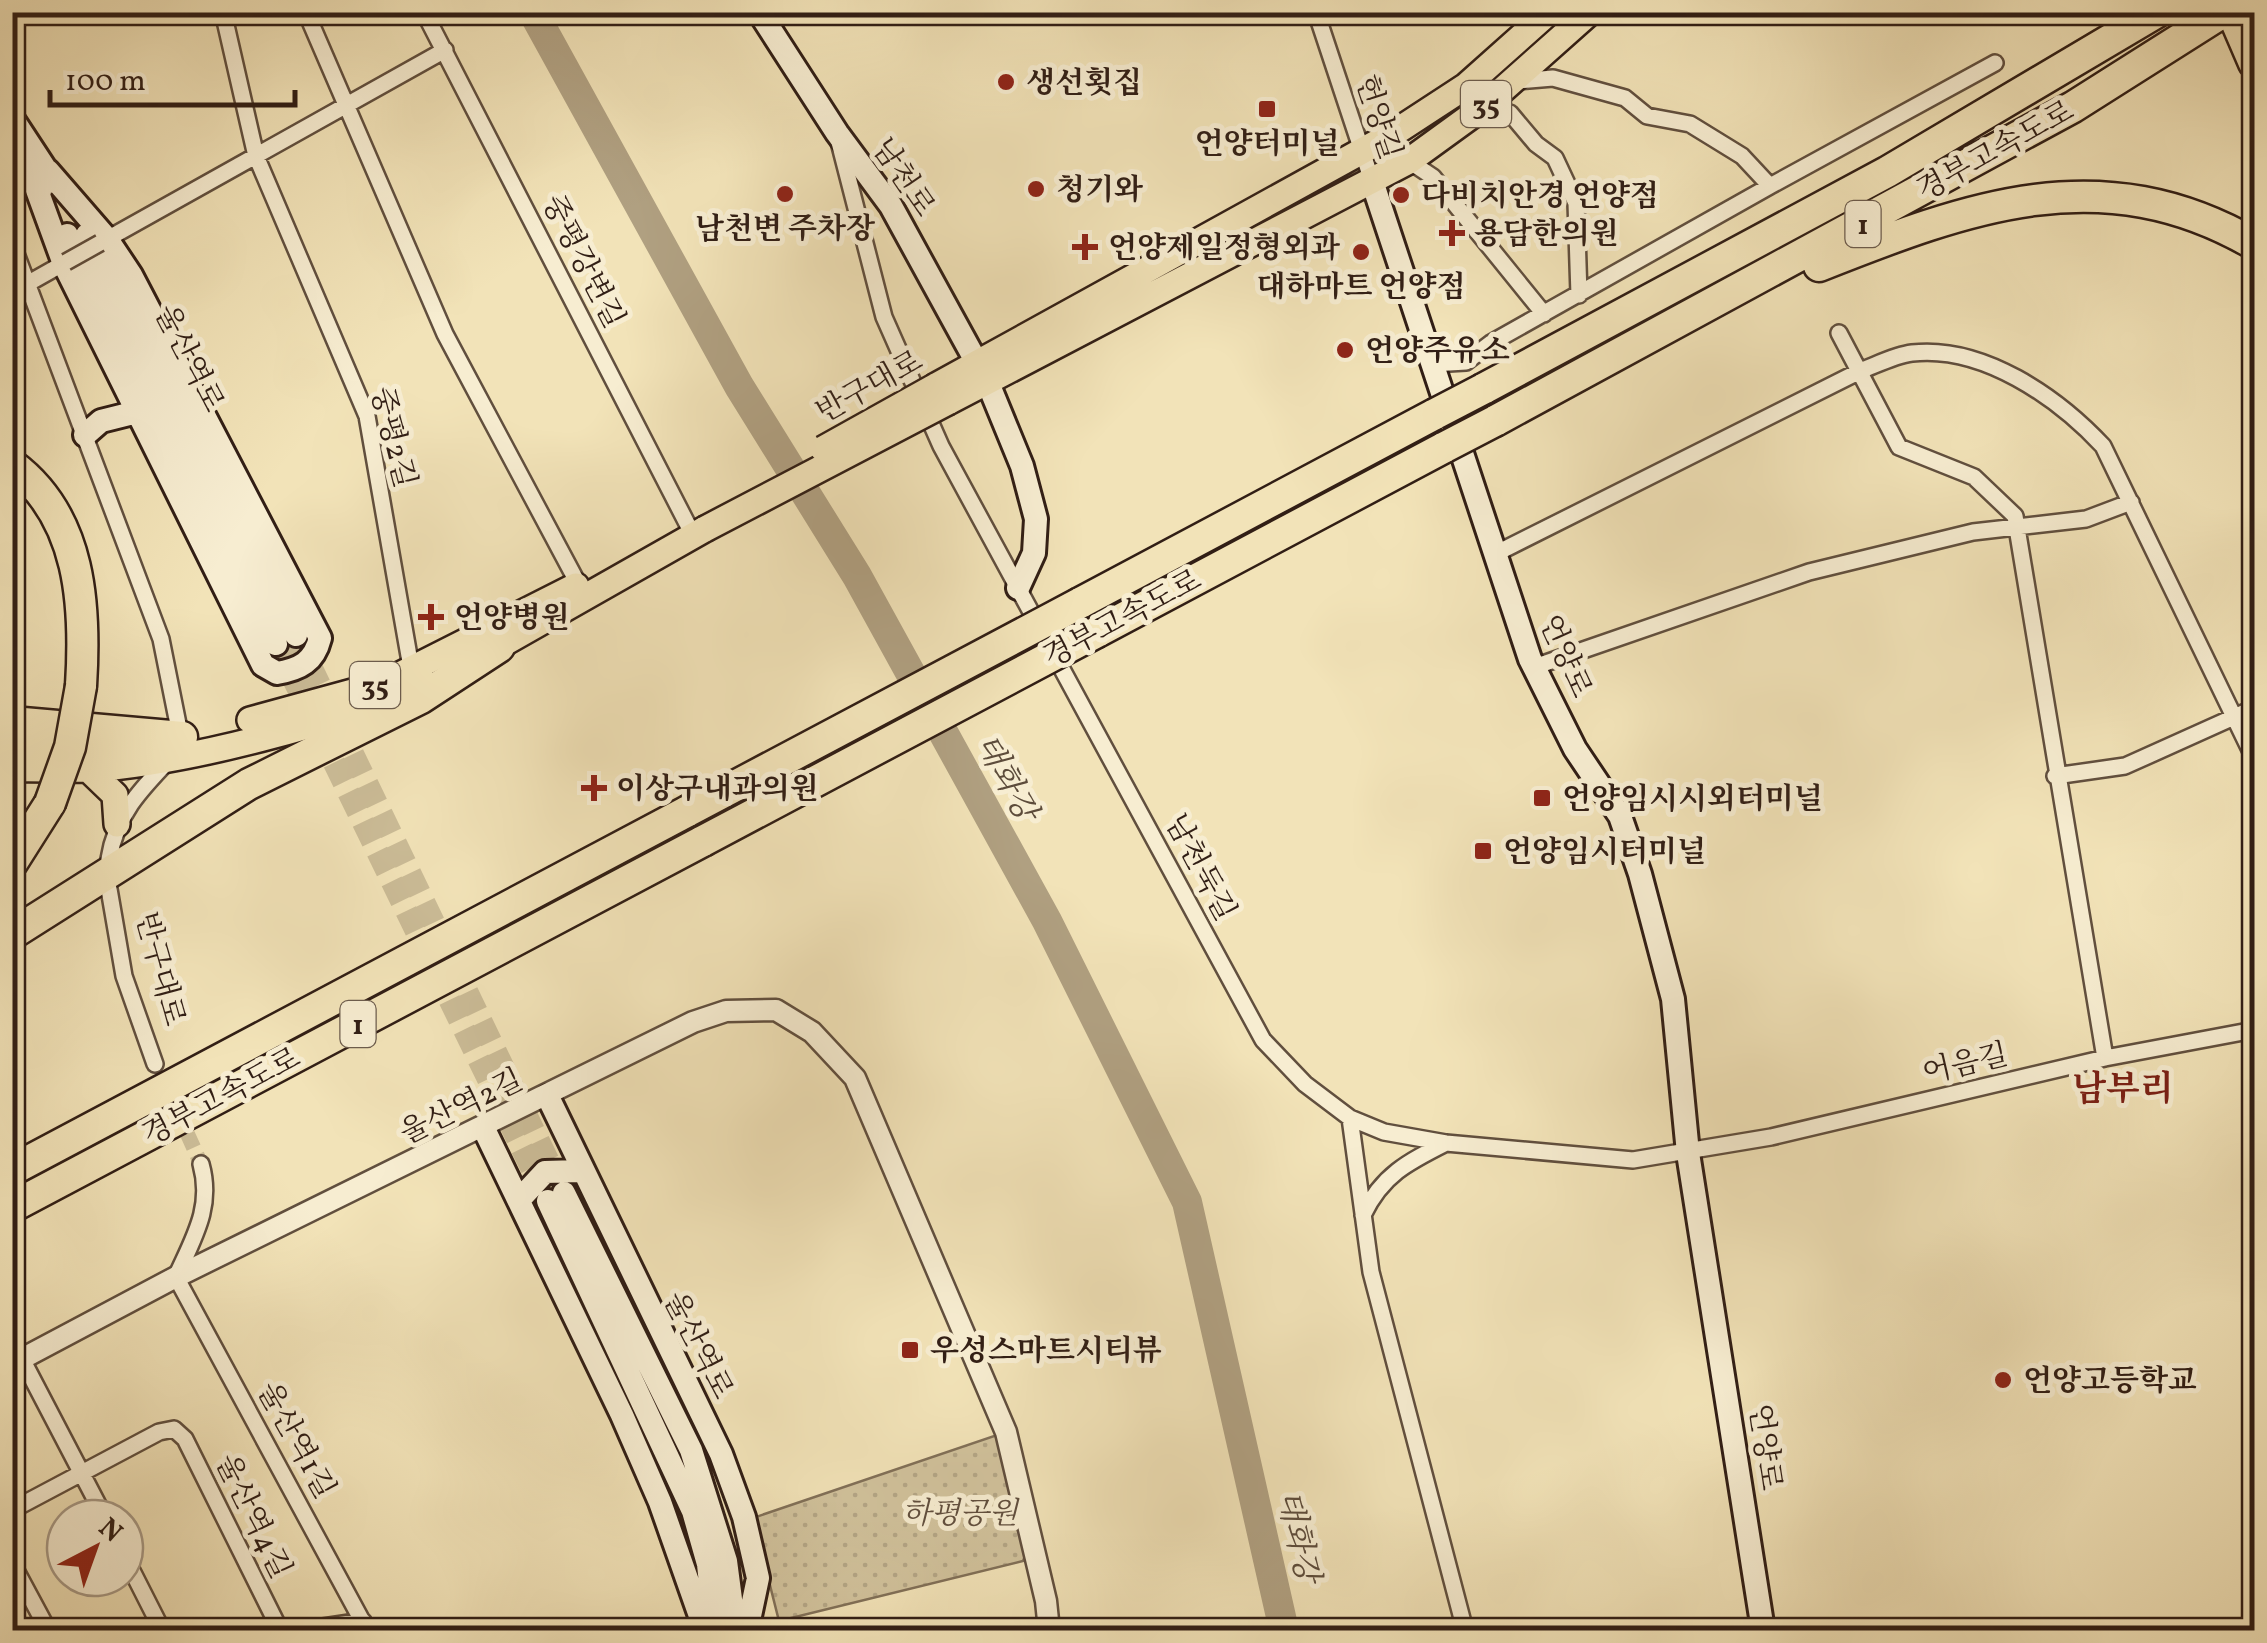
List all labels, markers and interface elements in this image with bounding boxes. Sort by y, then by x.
scale bar [50,45,295,107]
text: 100 m [65,61,146,103]
place label: 생선횟집 [1026,63,1142,105]
street label: 헌양길 [1344,70,1411,165]
marker: 생선횟집 [995,71,1017,93]
road number: 35 [1461,81,1511,127]
street label: 경부고속도로 [1910,91,2082,212]
marker: 언양터미널 [1256,98,1278,120]
place label: 언양터미널 [1195,124,1339,166]
street label: 남천로 [861,130,944,226]
place label: 청기와 [1056,170,1143,212]
place label: 다비치안경 언양점 [1421,176,1659,218]
marker: 청기와 [1025,178,1047,200]
marker: 남천변 주차장 [774,183,796,205]
marker: 다비치안경 언양점 [1390,184,1412,206]
street label: 중평강변길 [531,188,634,336]
road number: 1 [1846,201,1880,247]
place label: 남천변 주차장 [695,209,875,251]
place label: 용담한의원 [1474,214,1619,256]
marker: 용담한의원 [1439,220,1465,246]
place label: 언양제일정형외과 [1108,228,1341,270]
marker: 언양제일정형외과 [1072,234,1098,260]
marker: 대하마트 언양점 [1350,241,1372,263]
place label: 대하마트 언양점 [1257,267,1465,309]
street label: 울산역로 [143,298,233,420]
place label: 언양주유소 [1365,331,1510,373]
marker: 언양주유소 [1334,339,1356,361]
street label: 반구대로 [809,341,931,434]
street label: 중평2길 [359,382,425,493]
street label: 경부고속도로 [1036,560,1210,679]
place label: 언양병원 [454,598,570,640]
marker: 언양병원 [418,604,444,630]
street label: 언양로 [1527,609,1601,705]
road number: 35 [350,662,400,708]
water label: 태화강 [963,727,1048,833]
place label: 이상구내과의원 [616,769,819,811]
marker: 이상구내과의원 [581,775,607,801]
place label: 언양임시시외터미널 [1562,779,1823,821]
marker: 언양임시시외터미널 [1531,787,1553,809]
street label: 남천둑길 [1153,807,1245,929]
place label: 언양임시터미널 [1503,832,1706,874]
marker: 언양임시터미널 [1472,840,1494,862]
street label: 반구대로 [124,908,194,1031]
road number: 1 [340,1001,376,1047]
street label: 어음길 [1918,1035,2013,1095]
street label: 경부고속도로 [135,1038,309,1157]
street label: 울산역2길 [393,1060,530,1156]
district label: 남부리 [2072,1067,2174,1115]
street label: 울산역로 [652,1285,742,1407]
place label: 우성스마트시티뷰 [930,1331,1162,1373]
marker: 우성스마트시티뷰 [899,1339,921,1361]
place label: 언양고등학교 [2023,1361,2197,1403]
marker: 언양고등학교 [1992,1369,2014,1391]
street label: 울산역1길 [246,1375,345,1507]
street label: 언양로 [1737,1401,1791,1493]
street label: 울산역4길 [204,1448,300,1586]
water label: 태화강 [1264,1487,1329,1591]
park label: 하평공원 [902,1494,1020,1536]
north arrow [45,1498,145,1598]
text: N [89,1510,130,1552]

